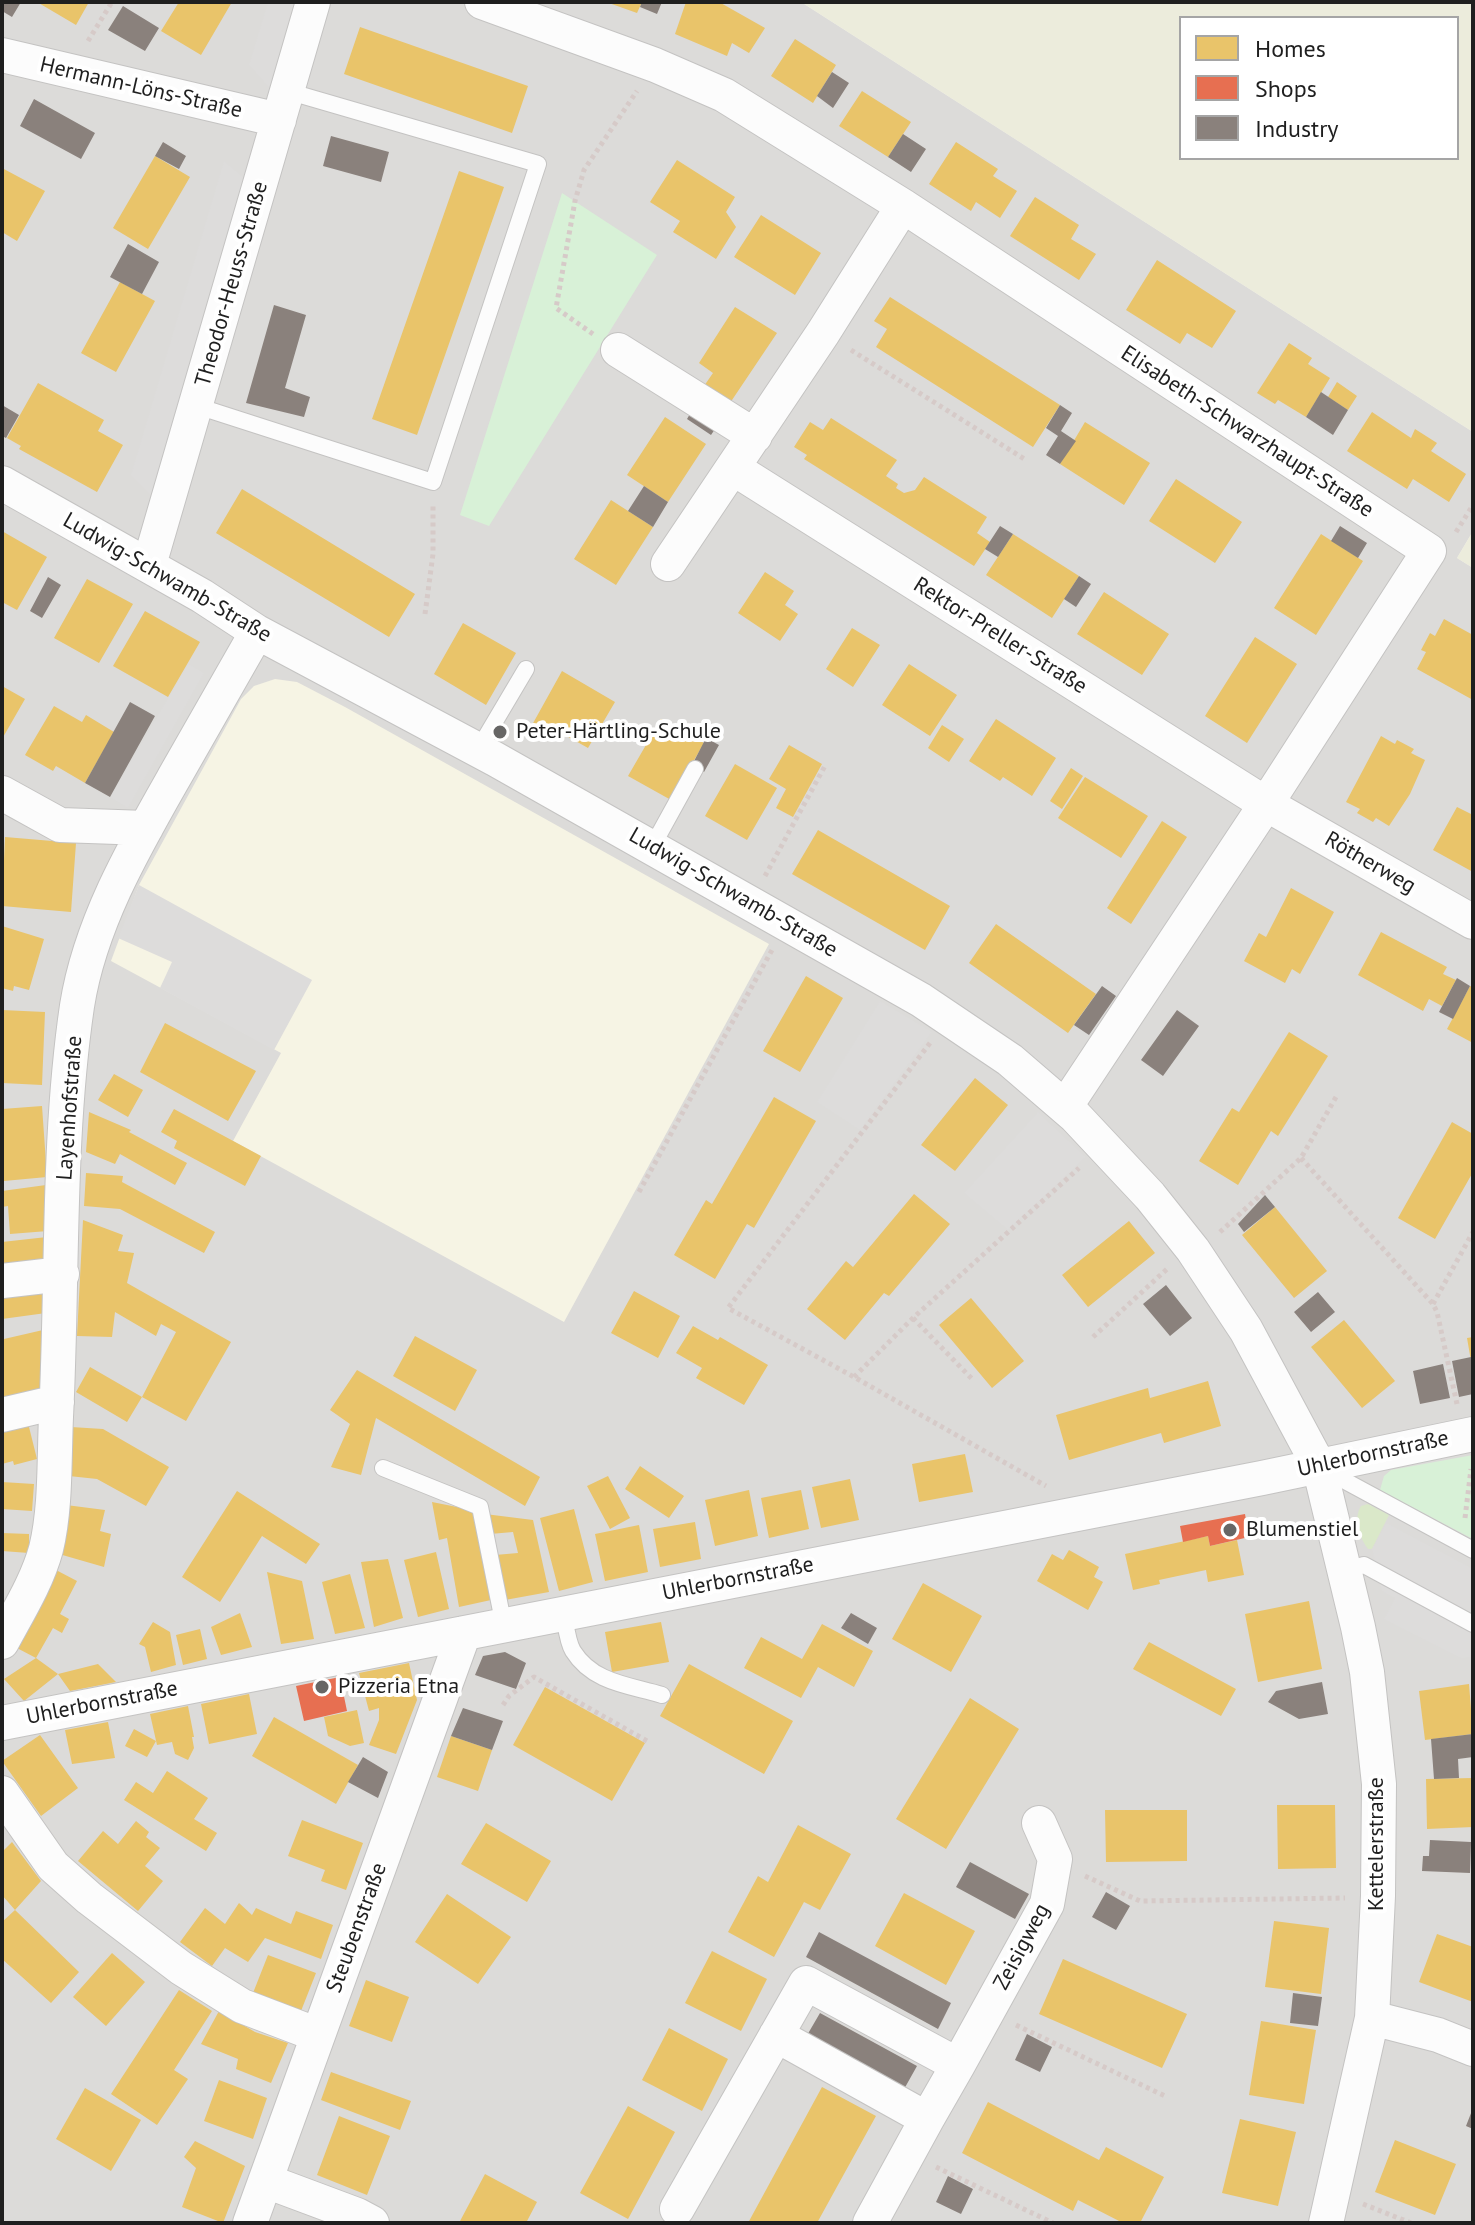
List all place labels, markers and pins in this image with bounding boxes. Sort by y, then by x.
place label: Peter-Härtling-Schule [516,719,721,745]
marker: Peter-Härtling-Schule [491,723,509,741]
place label: Blumenstiel [1246,1517,1358,1543]
marker: Blumenstiel [1221,1521,1239,1539]
place label: Pizzeria Etna [338,1674,459,1700]
marker: Pizzeria Etna [313,1678,331,1696]

